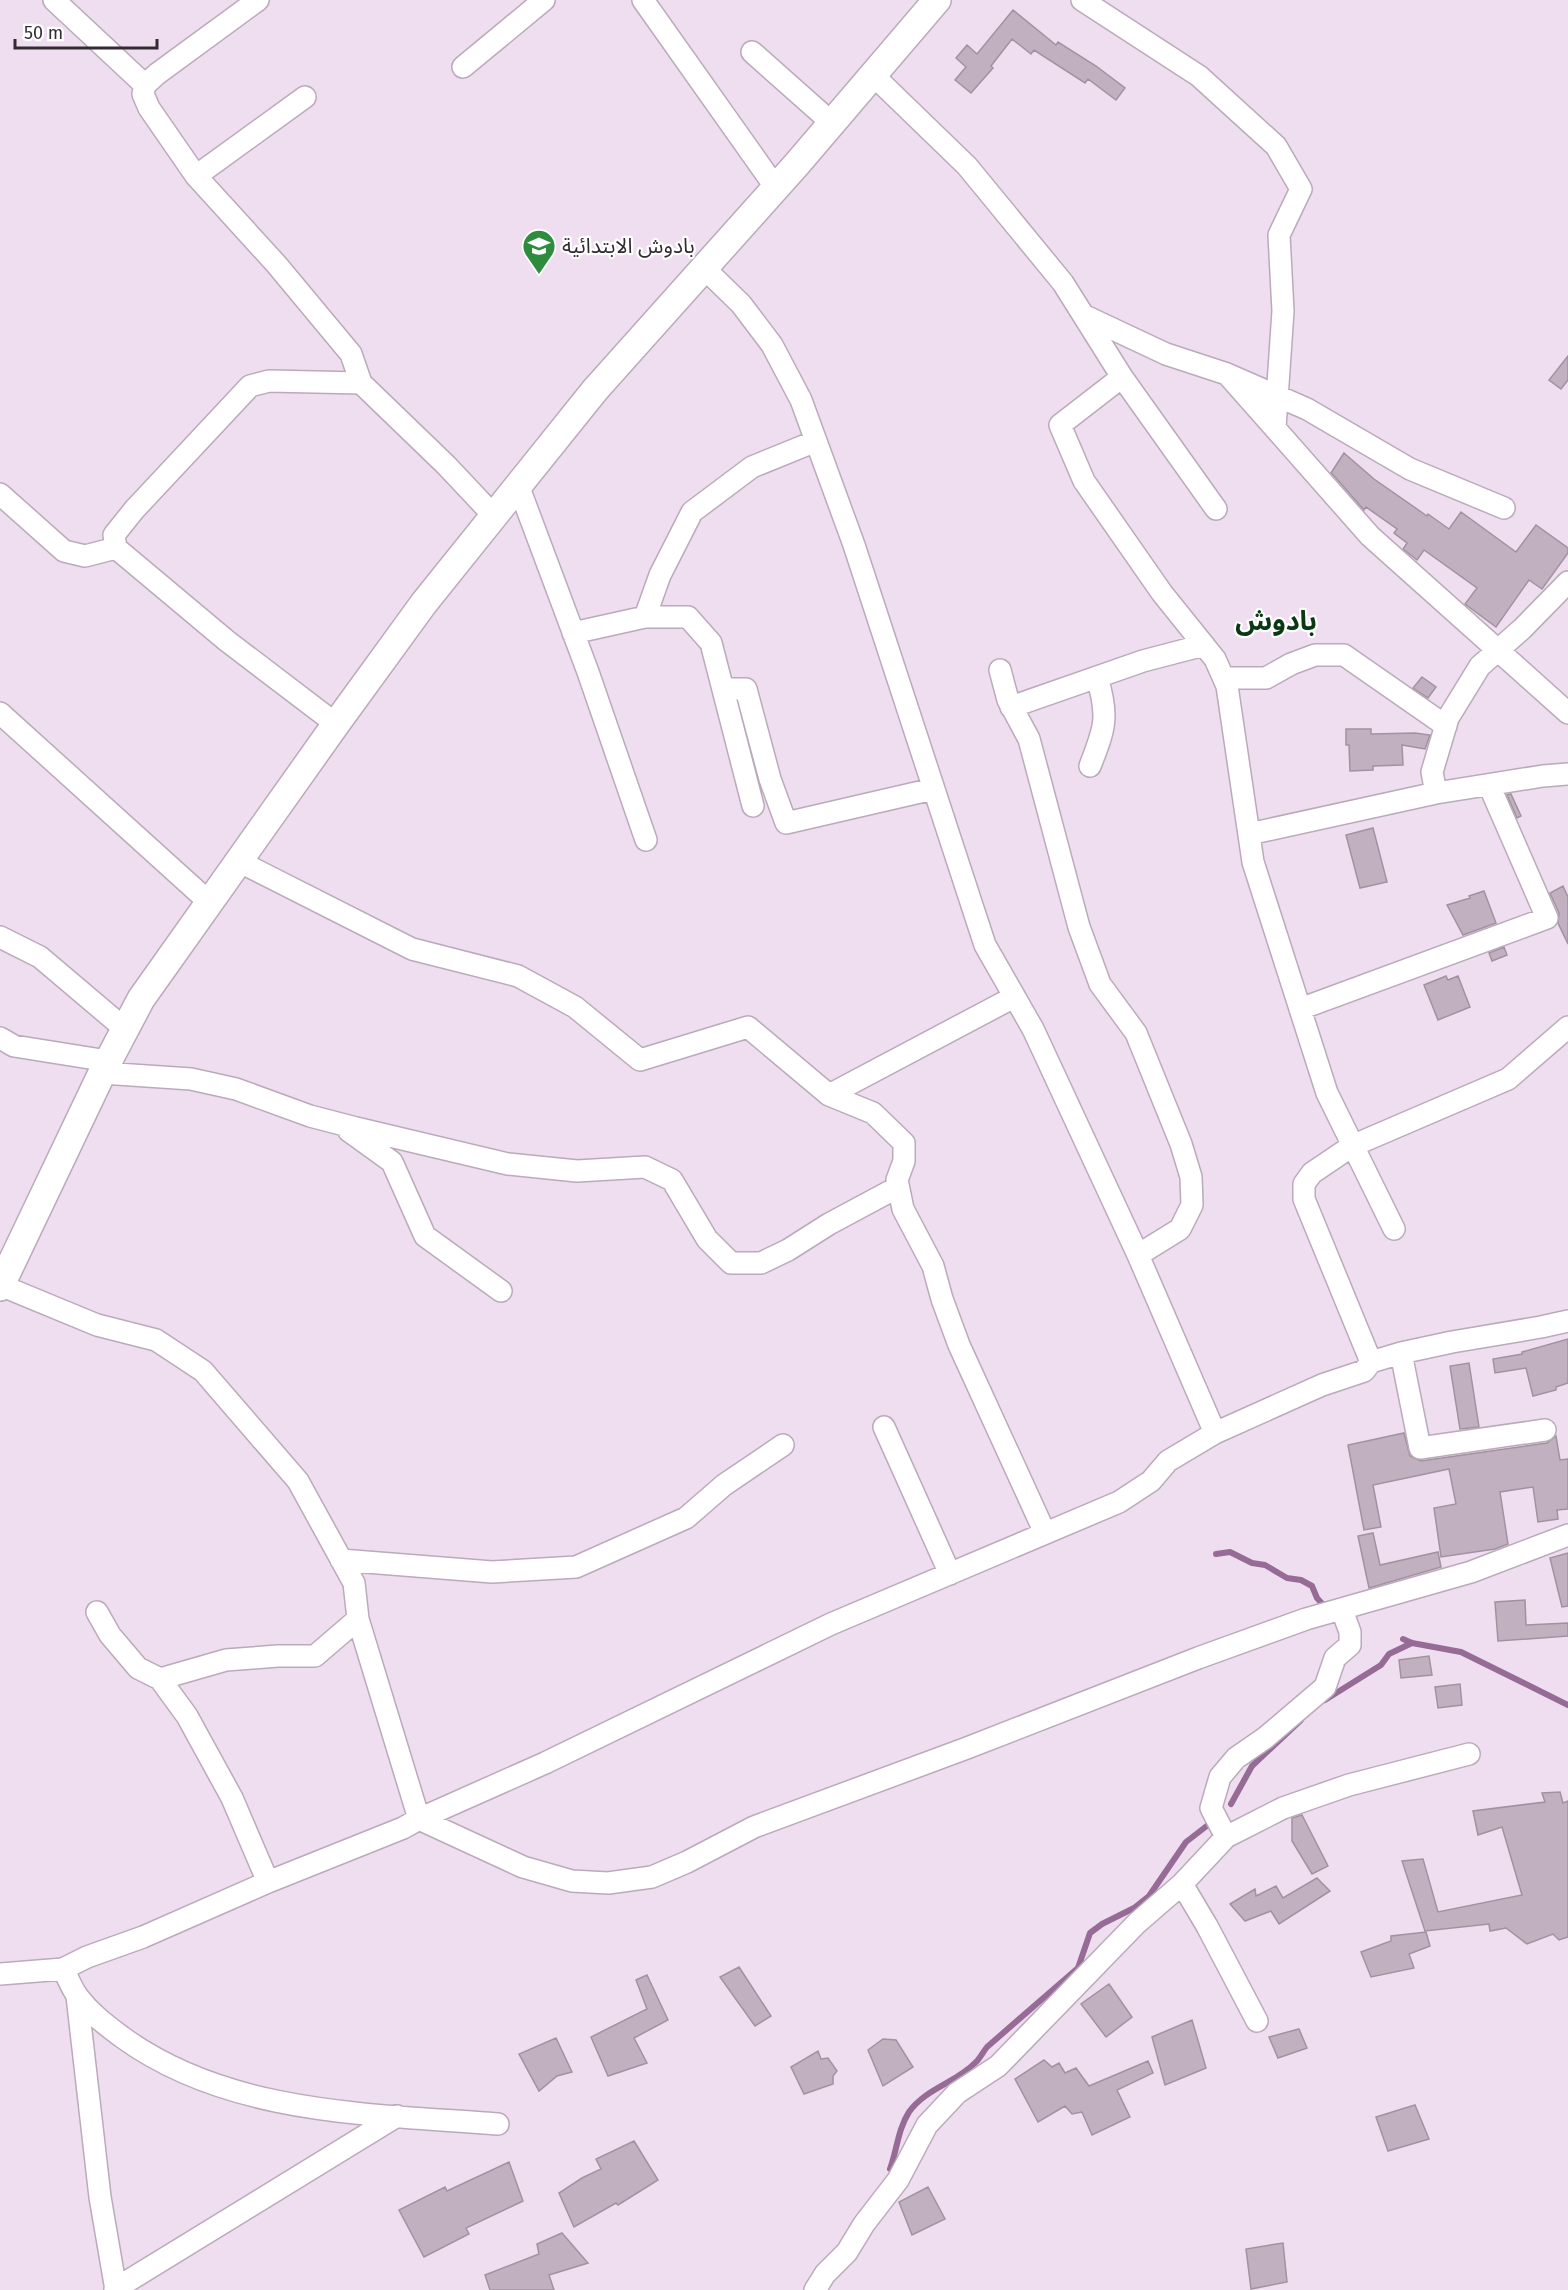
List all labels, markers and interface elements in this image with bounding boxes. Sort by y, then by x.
scale bar [15,12,158,50]
text: 50 m [24,22,63,44]
school or university icon: بادوش الابتدائية [521,228,557,275]
place label: بادوش الابتدائية [562,233,695,259]
district label: بادوش [1235,605,1317,637]

